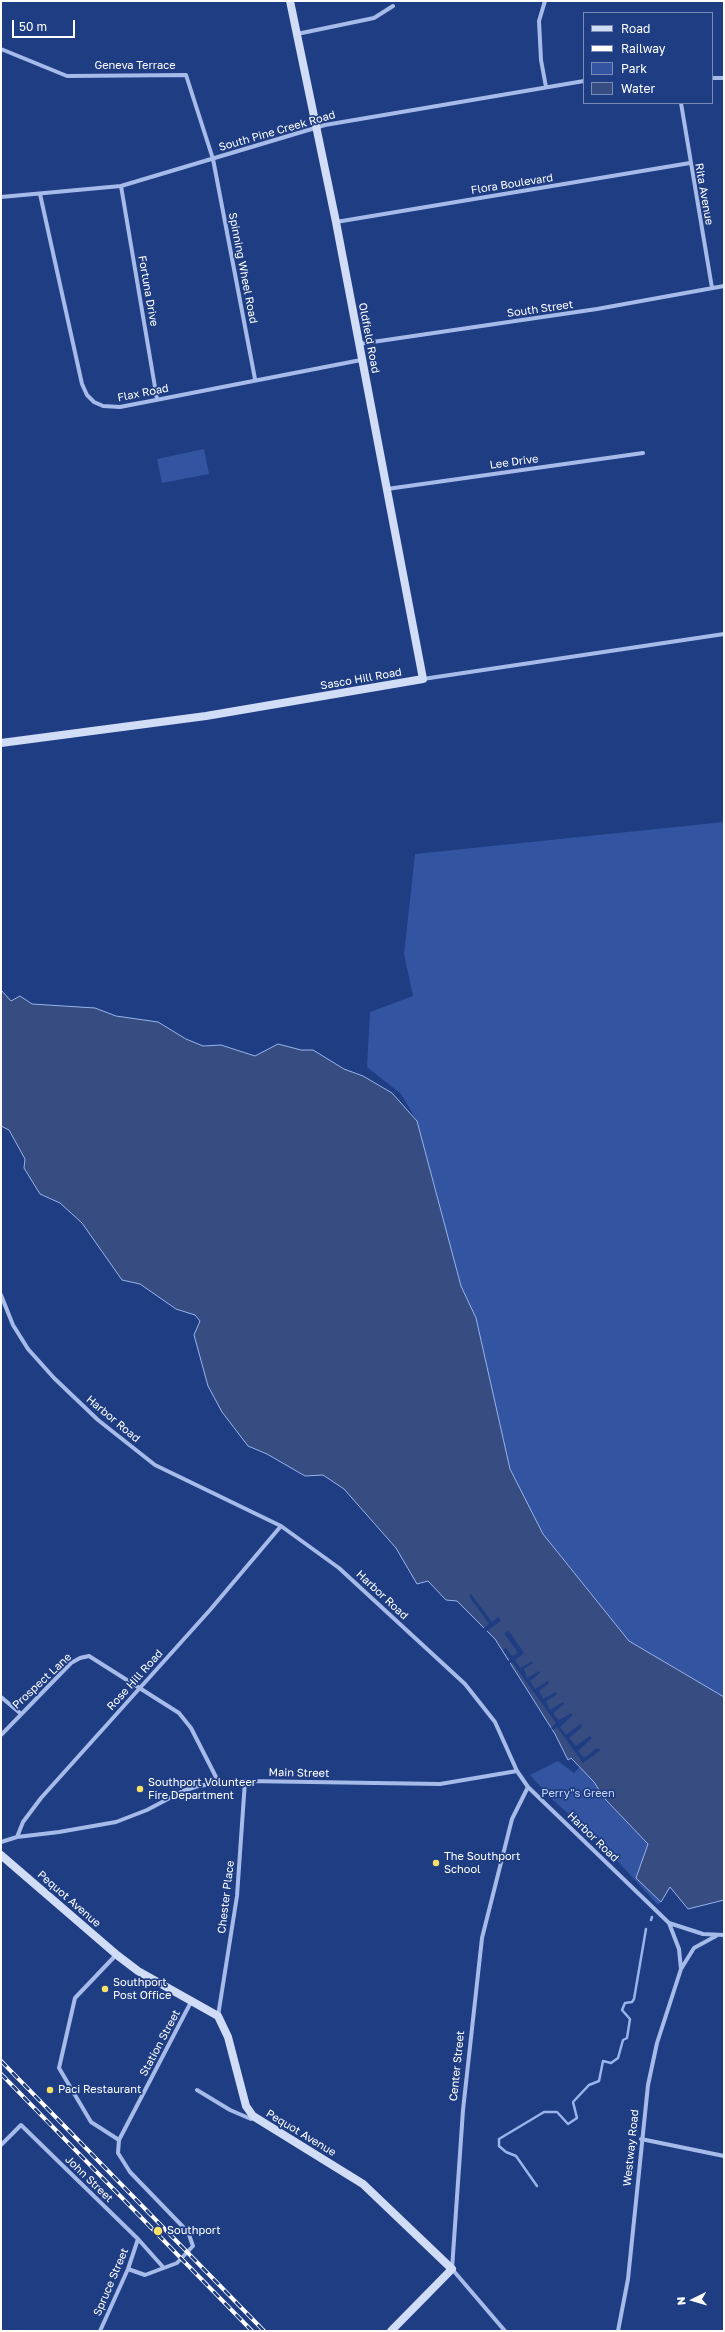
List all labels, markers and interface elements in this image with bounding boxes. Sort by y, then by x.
scale bar [14,12,77,38]
legend [583,12,713,104]
text: 50 m [19,19,47,34]
text: Road [621,21,650,36]
text: Railway [621,41,666,56]
street label: Geneva Terrace [94,59,176,73]
text: Park [621,61,647,76]
text: Water [621,81,655,96]
street label: South Pine Creek Road [217,108,337,154]
street label: Rita Avenue [692,162,716,226]
street label: Flora Boulevard [470,171,554,197]
street label: Spinning Wheel Road [226,211,260,325]
street label: Fortuna Drive [135,255,161,327]
street label: South Street [506,298,574,320]
street label: Oldfield Road [356,302,382,374]
street label: Flax Road [116,382,170,404]
street label: Lee Drive [489,452,539,472]
street label: Sasco Hill Road [319,665,403,693]
street label: Harbor Road [83,1393,143,1445]
street label: Harbor Road [353,1568,411,1622]
street label: Rose Hill Road [104,1647,166,1713]
street label: Prospect Lane [10,1650,74,1712]
street label: Main Street [269,1766,329,1780]
place label: Southport Volunteer Fire Department [148,1776,256,1802]
marker: Southport Volunteer Fire Department [135,1784,145,1794]
park label: Perry"s Green [541,1787,615,1801]
street label: Harbor Road [565,1809,621,1865]
place label: The Southport School [444,1850,520,1876]
marker: The Southport School [431,1858,441,1868]
street label: Chester Place [215,1860,237,1934]
street label: Pequot Avenue [35,1868,103,1930]
place label: Southport Post Office [113,1976,171,2002]
marker: Southport Post Office [100,1984,110,1994]
street label: Station Street [137,2008,183,2078]
street label: Center Street [447,2030,467,2102]
place label: Paci Restaurant [58,2083,141,2097]
marker: Paci Restaurant [45,2085,55,2095]
street label: Pequot Avenue [264,2107,338,2159]
street label: Westway Road [620,2109,642,2187]
street label: John Street [62,2153,116,2205]
place label: Southport [167,2224,221,2238]
marker: Southport [152,2225,164,2237]
street label: Spruce Street [91,2246,131,2318]
north arrow [673,2280,713,2320]
text: N [674,2296,687,2306]

